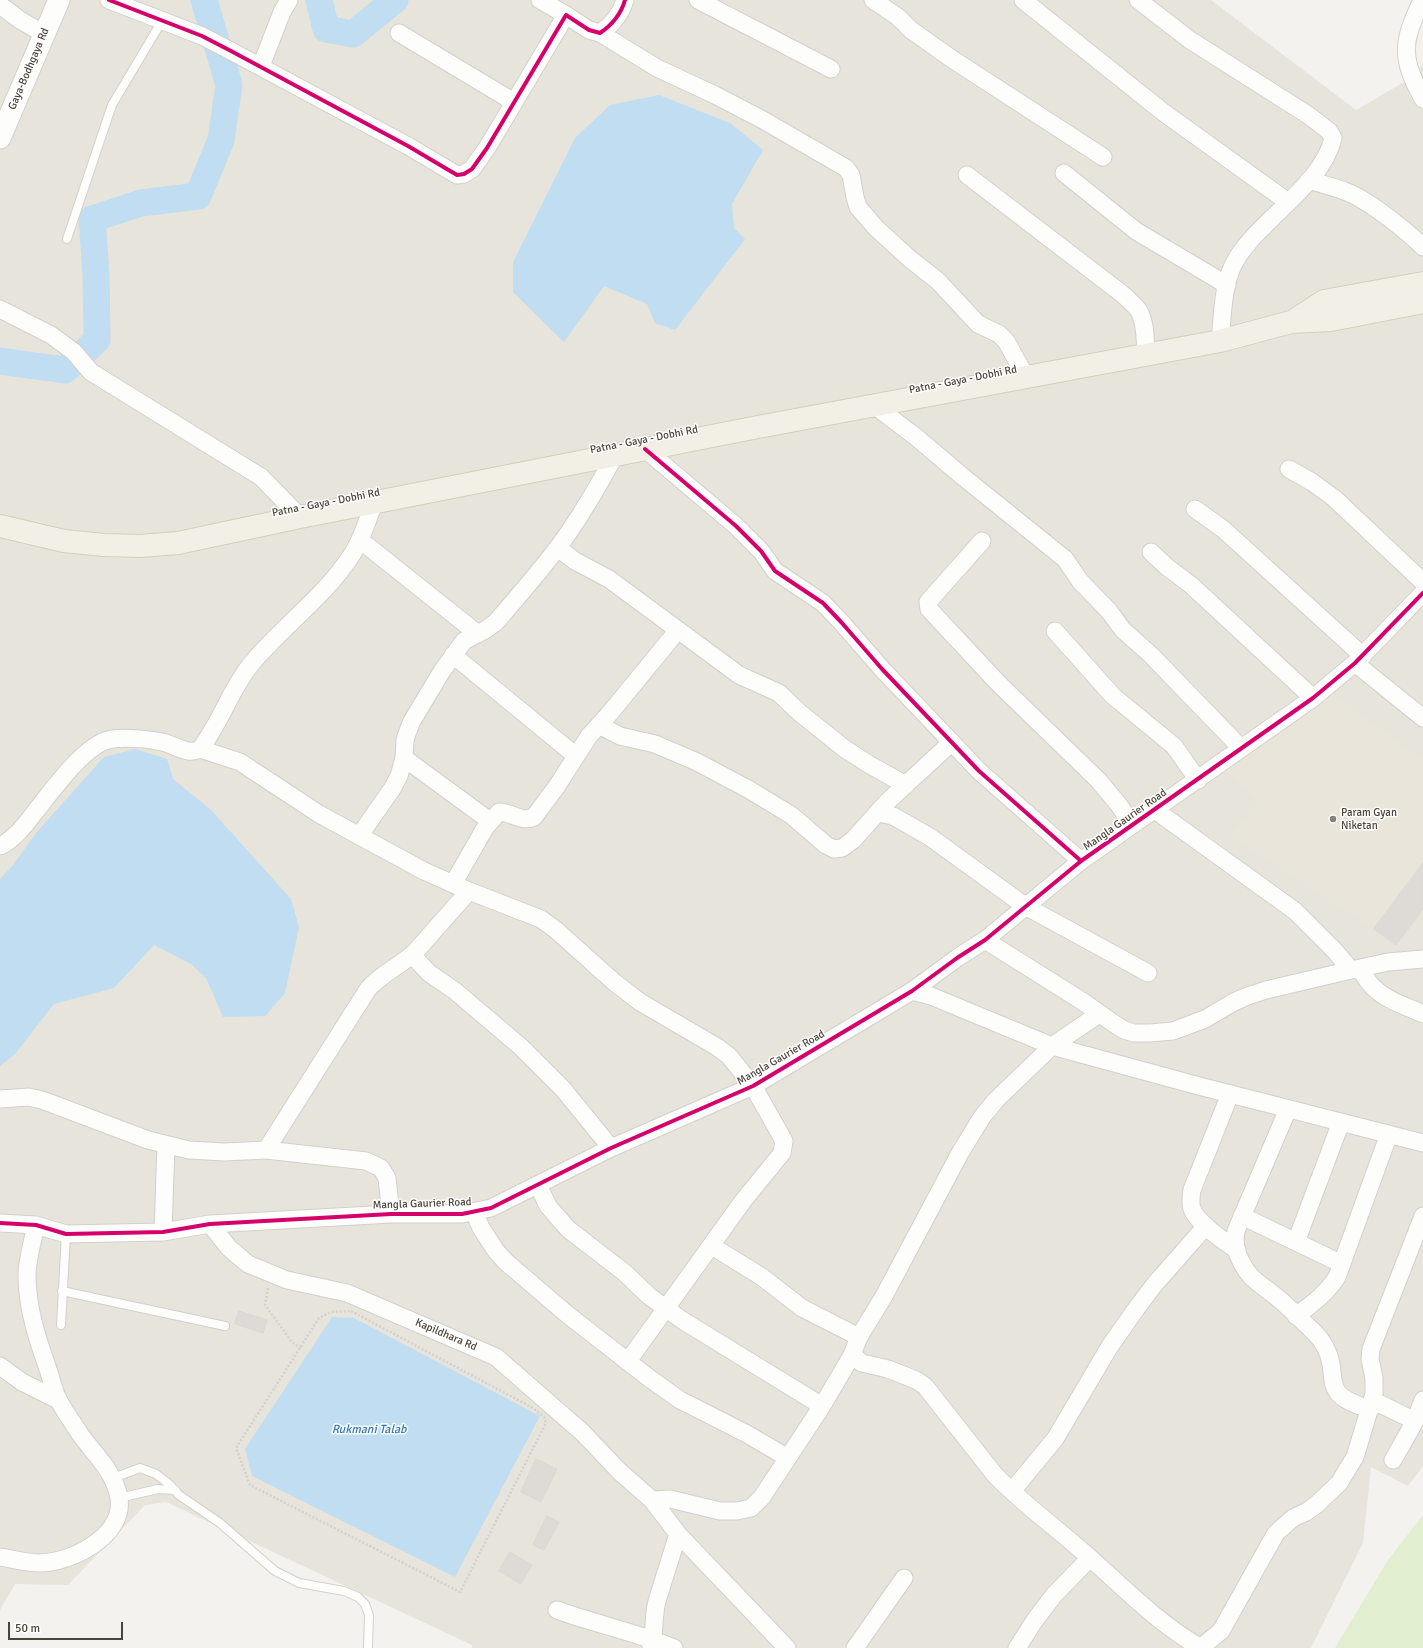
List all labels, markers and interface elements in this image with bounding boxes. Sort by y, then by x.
street label: Gaya-Bodhgaya Rd [6,26,52,112]
street label: Patna - Gaya - Dobhi Rd [908,363,1018,397]
street label: Patna - Gaya - Dobhi Rd [589,423,699,457]
street label: Patna - Gaya - Dobhi Rd [271,486,381,520]
street label: Mangla Gaurier Road [1081,786,1169,854]
place label: Param Gyan Niketan [1341,806,1397,832]
marker: Param Gyan Niketan [1328,814,1338,824]
street label: Mangla Gaurier Road [735,1028,827,1088]
street label: Mangla Gaurier Road [372,1196,472,1212]
street label: Kapildhara Rd [413,1316,479,1354]
water label: Rukmani Talab [332,1423,406,1437]
scale bar [10,1614,125,1640]
text: 50 m [15,1621,40,1636]

